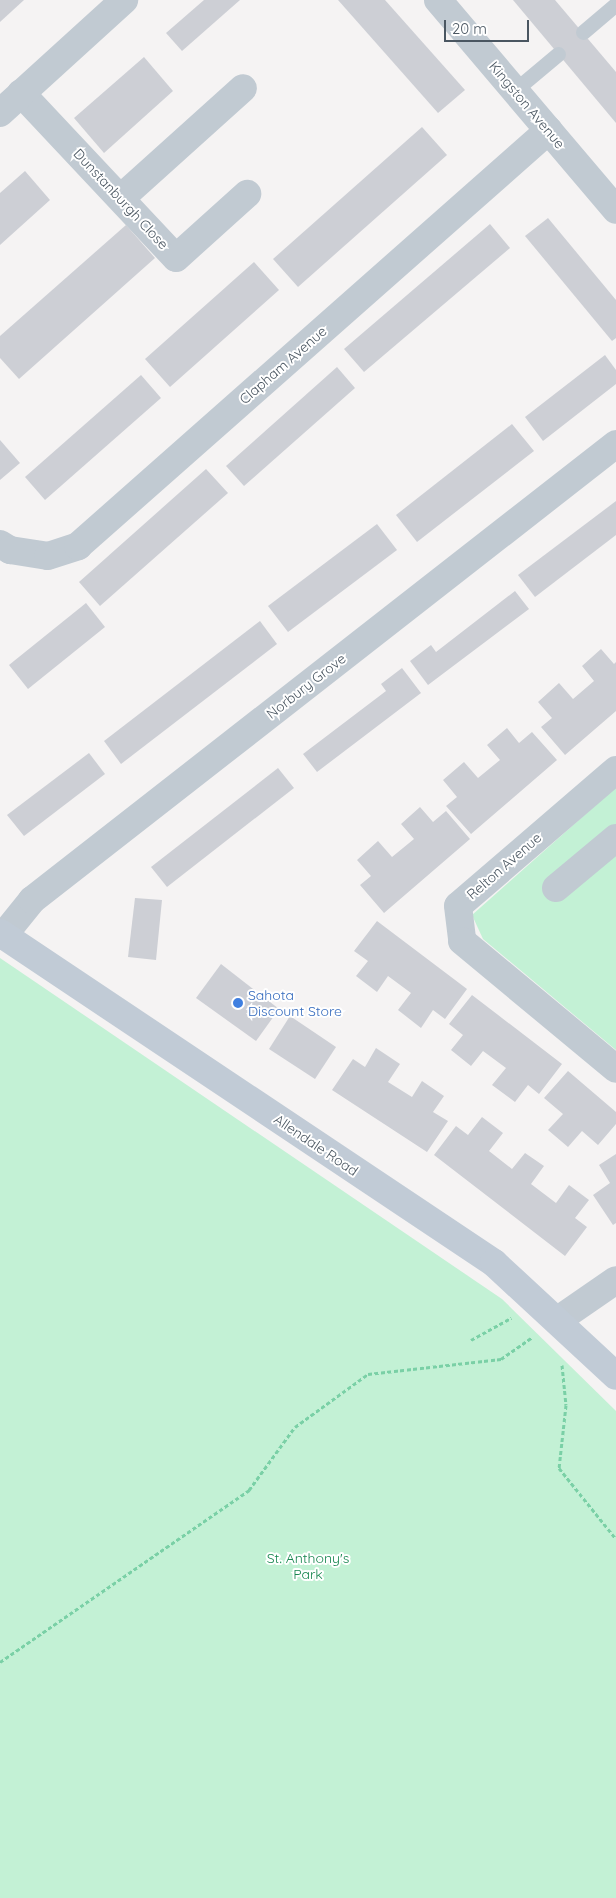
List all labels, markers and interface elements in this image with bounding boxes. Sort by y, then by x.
scale bar [446,10,531,42]
text: 20 m [452,19,487,38]
street label: Kingston Avenue [486,58,568,152]
street label: Dunstanburgh Close [70,145,172,253]
street label: Clapham Avenue [236,322,330,408]
street label: Norbury Grove [263,650,349,722]
street label: Relton Avenue [463,829,545,903]
place label: Sahota Discount Store [248,987,342,1020]
marker: Sahota Discount Store [232,997,244,1009]
street label: Allendale Road [271,1111,361,1179]
park label: St. Anthony's Park [267,1550,349,1582]

